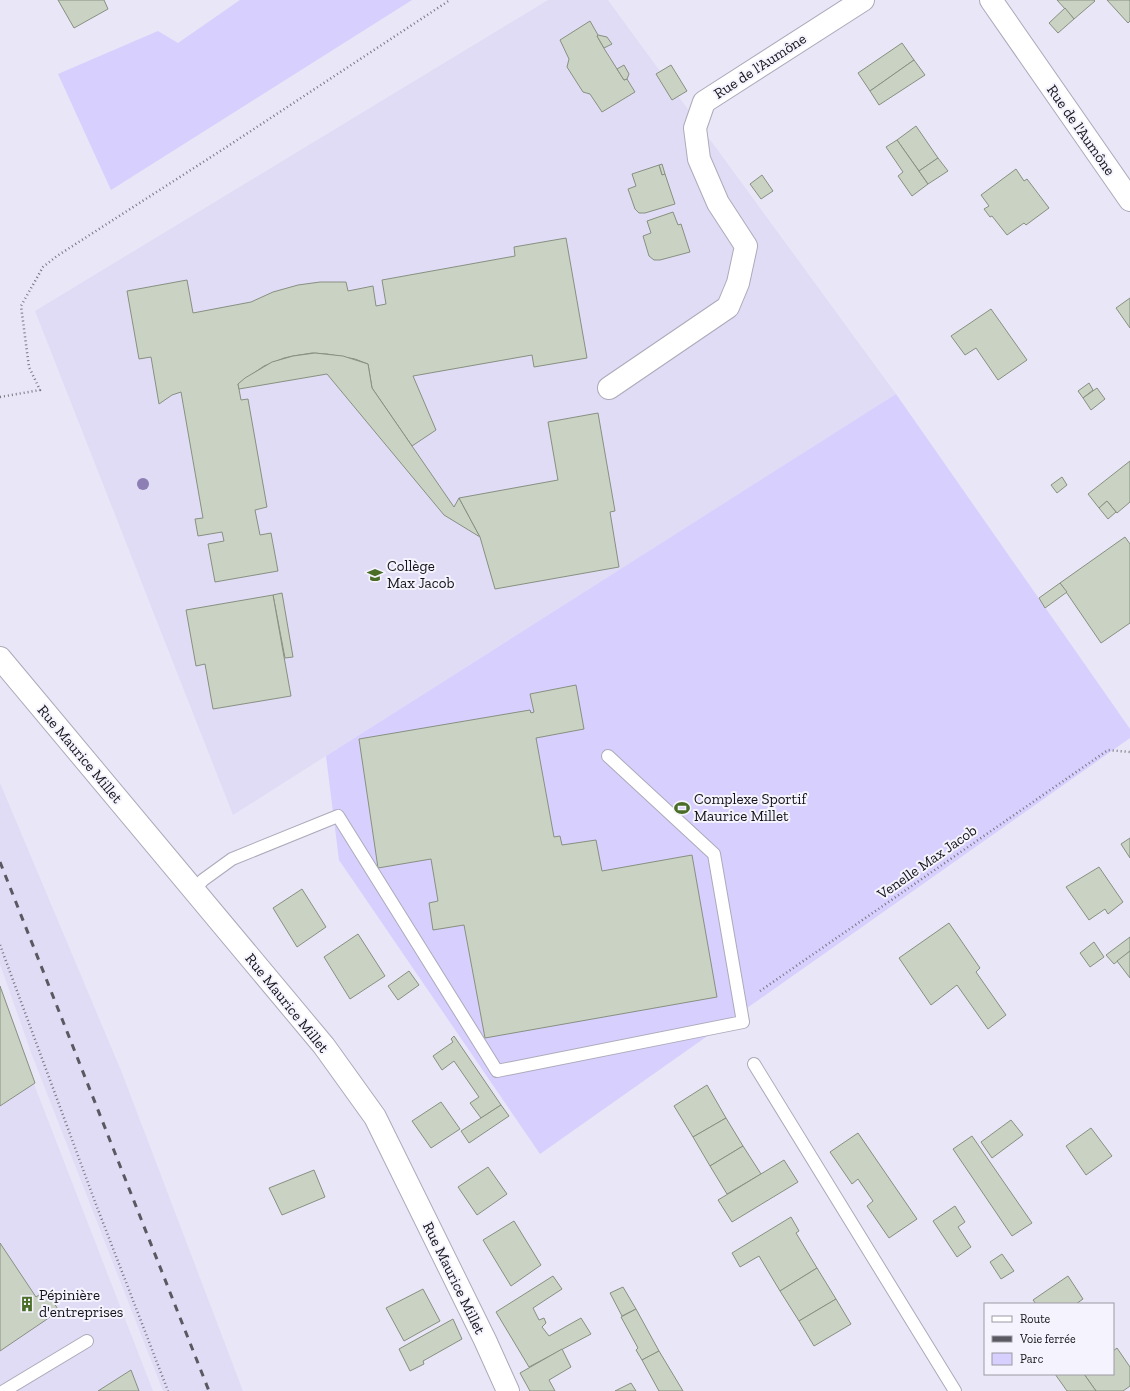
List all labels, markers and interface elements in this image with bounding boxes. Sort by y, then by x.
street label: Rue de l'Aumône [710,29,810,103]
street label: Rue de l'Aumône [1043,81,1119,179]
place label: Collège Max Jacob [387,557,454,592]
school or university icon: Collège Max Jacob [366,566,384,584]
street label: Rue Maurice Millet [34,701,127,807]
place label: Complexe Sportif Maurice Millet [694,790,807,825]
sports icon: Complexe Sportif Maurice Millet [673,799,691,817]
street label: Venelle Max Jacob [873,821,980,904]
street label: Rue Maurice Millet [241,950,333,1057]
street label: Rue Maurice Millet [419,1219,489,1338]
place label: Pépinière d'entreprises [39,1286,123,1321]
building icon: Pépinière d'entreprises [18,1295,36,1313]
legend [984,1303,1114,1375]
text: Route [1020,1312,1051,1326]
text: Voie ferrée [1019,1332,1076,1346]
text: Parc [1020,1352,1044,1366]

